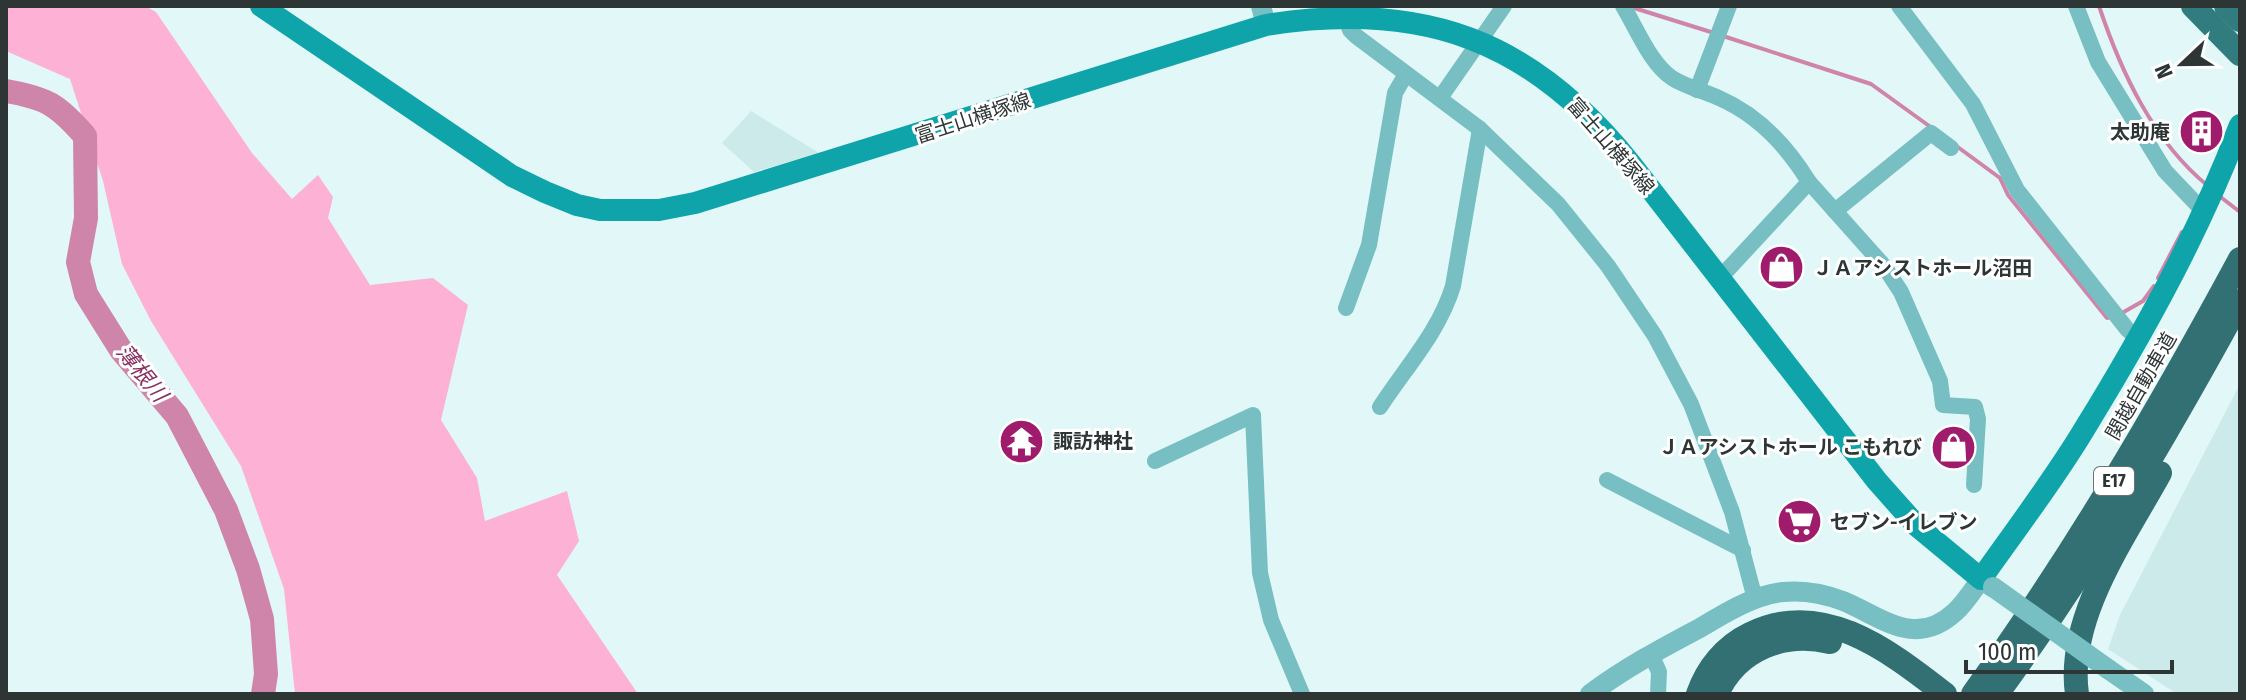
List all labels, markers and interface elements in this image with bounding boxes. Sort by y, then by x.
north arrow [2142,24,2222,104]
text: N [2149,60,2179,82]
street label: 富士山横塚線 [912,88,1034,148]
street label: 富士山横塚線 [1563,93,1659,199]
building icon: 太助庵 [2177,108,2225,156]
place label: 太助庵 [2110,120,2170,144]
shop icon: ＪＡアシストホール沼田 [1758,244,1806,292]
place label: ＪＡアシストホール沼田 [1813,256,2032,280]
street label: 関越自動車道 [2101,328,2181,444]
water label: 薄根川 [111,339,175,409]
temple icon: 諏訪神社 [998,417,1046,465]
shop icon: ＪＡアシストホール こもれび [1929,423,1977,471]
place label: 諏訪神社 [1053,429,1133,453]
place label: ＪＡアシストホール こもれび [1659,435,1922,459]
road number: E17 [2094,467,2134,495]
supermarket icon: セブン-イレブン [1775,498,1823,546]
place label: セブン-イレブン [1830,510,1978,534]
scale bar [1966,624,2172,674]
text: 100 m [1978,638,2036,666]

